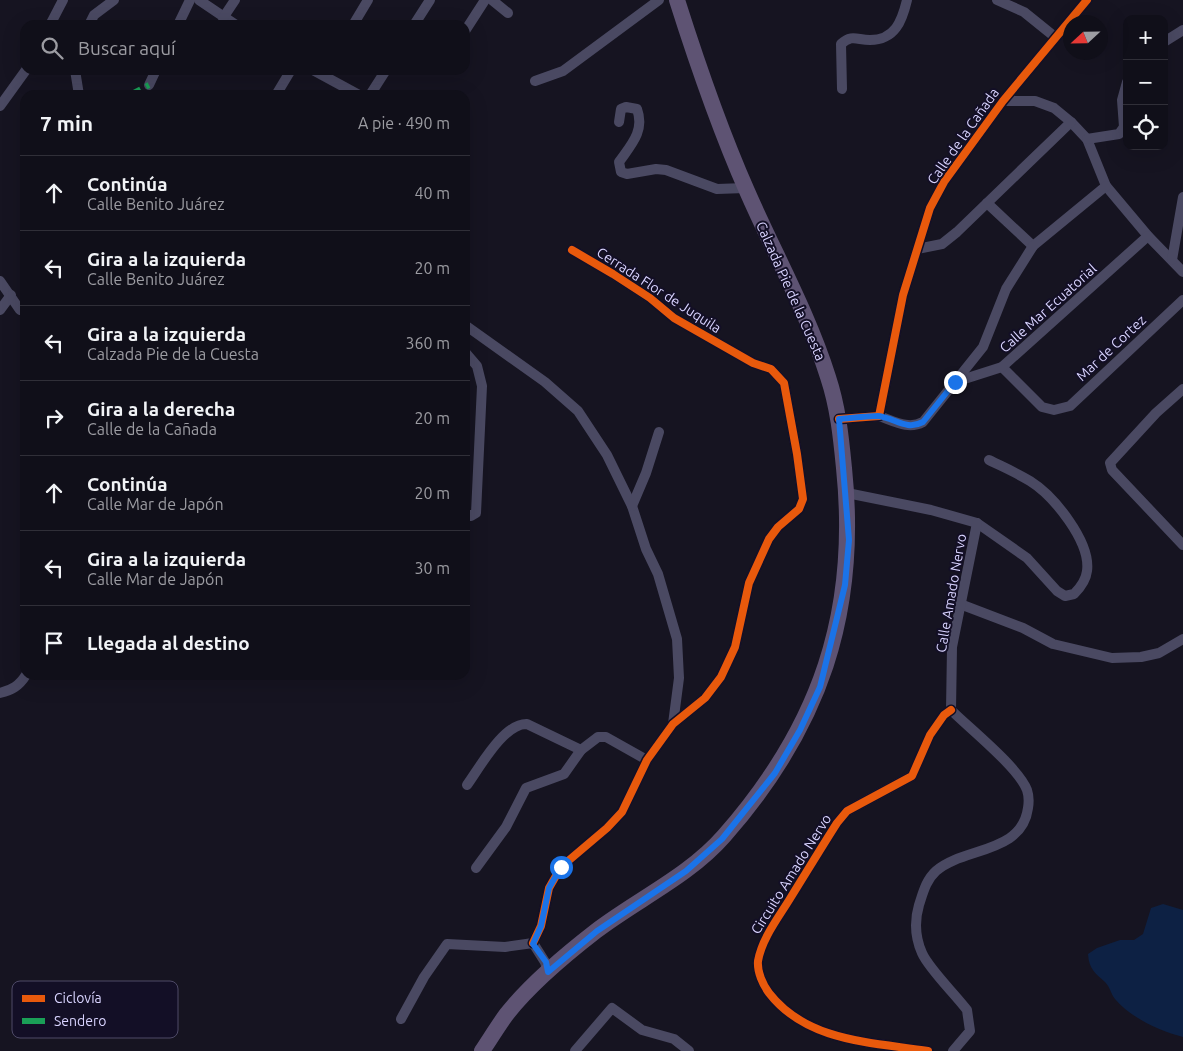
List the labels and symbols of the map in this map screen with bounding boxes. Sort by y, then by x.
north arrow [1063,15,1108,60]
street label: Calle de la Cañada [924,85,1002,187]
street label: Calzada Pie de la Cuesta [753,219,829,363]
street label: Cerrada Flor de Juquila [594,244,724,336]
street label: Calle Mar Ecuatorial [996,260,1100,356]
street label: Mar de Cortez [1073,312,1149,384]
route end [944,371,967,394]
street label: Calle Amado Nervo [933,532,969,654]
street label: Circuito Amado Nervo [748,811,834,937]
route start [550,856,573,879]
legend [12,981,178,1038]
text: Ciclovía [54,990,102,1006]
text: Sendero [54,1013,106,1029]

